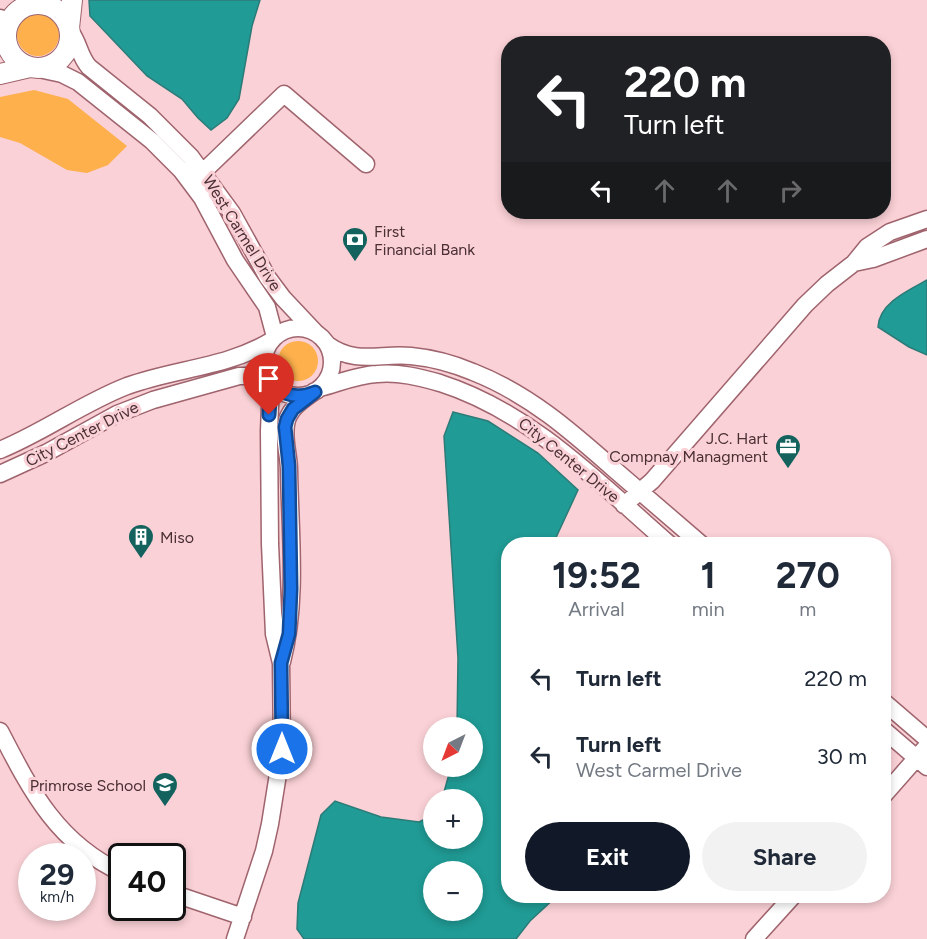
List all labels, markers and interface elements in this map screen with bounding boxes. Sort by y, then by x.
text: 220 m [624,57,746,108]
icon: left [525,60,603,138]
text: Turn left [624,108,724,141]
street label: West Carmel Drive [199,172,285,295]
icon: left [585,174,618,207]
icon: ahead [648,174,681,207]
icon: ahead [711,174,744,207]
icon: right [774,174,807,207]
place label: First Financial Bank [374,222,475,259]
bank icon: First Financial Bank [340,225,370,263]
pin [243,353,294,415]
icon: arrive [252,362,285,395]
street label: City Center Drive [22,397,142,471]
street label: City Center Drive [515,414,623,507]
place label: J.C. Hart Compnay Managment [609,429,768,466]
office icon: J.C. Hart Compnay Managment [773,432,803,470]
building icon: Miso [126,522,156,560]
place label: Miso [160,528,194,547]
text: 19:52 [552,554,641,597]
text: 1 [701,554,716,597]
text: 270 [776,554,840,597]
text: Arrival [568,597,625,621]
text: min [692,597,725,621]
text: m [799,597,816,621]
icon: left [525,662,558,695]
text: Turn left [576,665,662,692]
text: 220 m [804,665,867,692]
position arrow [250,717,314,781]
north arrow [423,717,483,777]
map controls [423,717,483,921]
text: Turn left [576,731,662,758]
icon: left [525,740,558,773]
text: 30 m [817,743,867,770]
text: West Carmel Drive [576,758,742,782]
school or university icon: Primrose School [150,770,180,808]
place label: Primrose School [30,776,146,795]
button: + [423,789,483,849]
button: Exit [525,822,690,891]
button: Share [702,822,867,891]
speed limit sign: 40 [108,843,186,921]
text: 29 [40,856,74,893]
button: − [423,861,483,921]
text: km/h [40,888,74,906]

